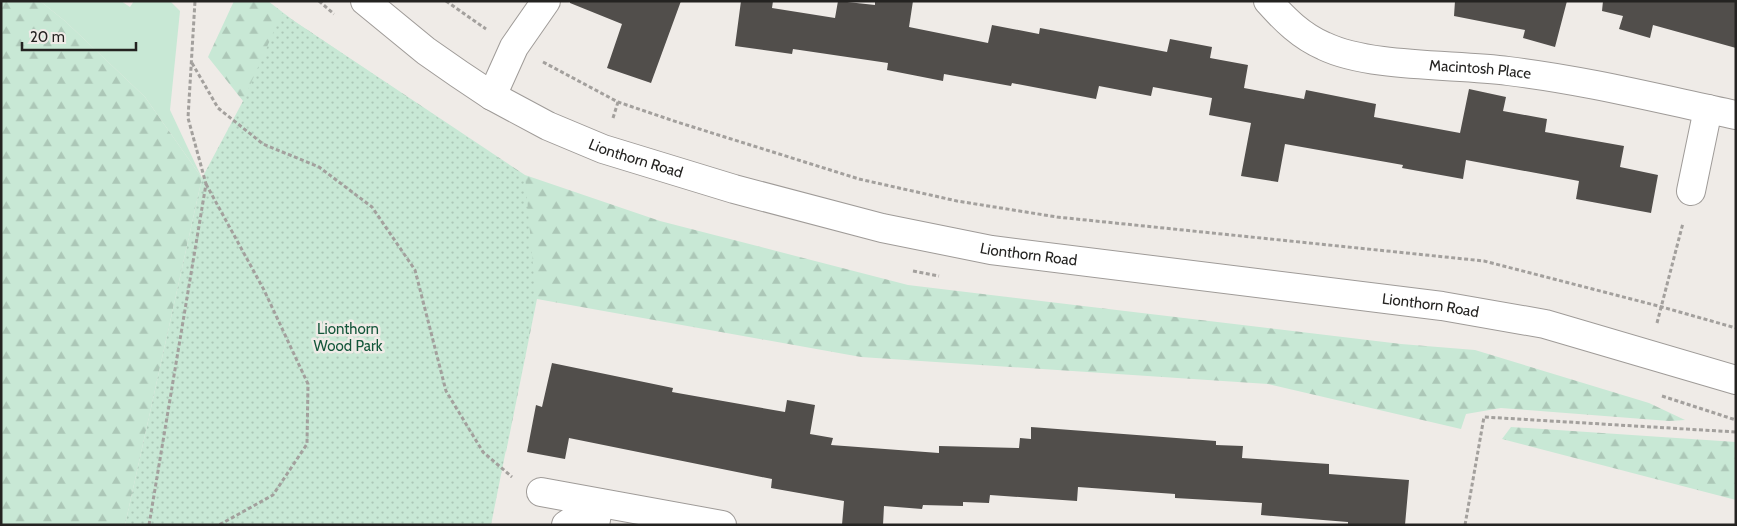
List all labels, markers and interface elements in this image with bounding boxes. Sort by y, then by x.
scale bar [22,20,136,52]
text: 20 m [30,28,65,46]
street label: Macintosh Place [1429,56,1533,83]
street label: Lionthorn Road [586,135,685,182]
street label: Lionthorn Road [978,239,1078,270]
street label: Lionthorn Road [1381,290,1480,321]
park label: Lionthorn Wood Park [314,320,383,355]

